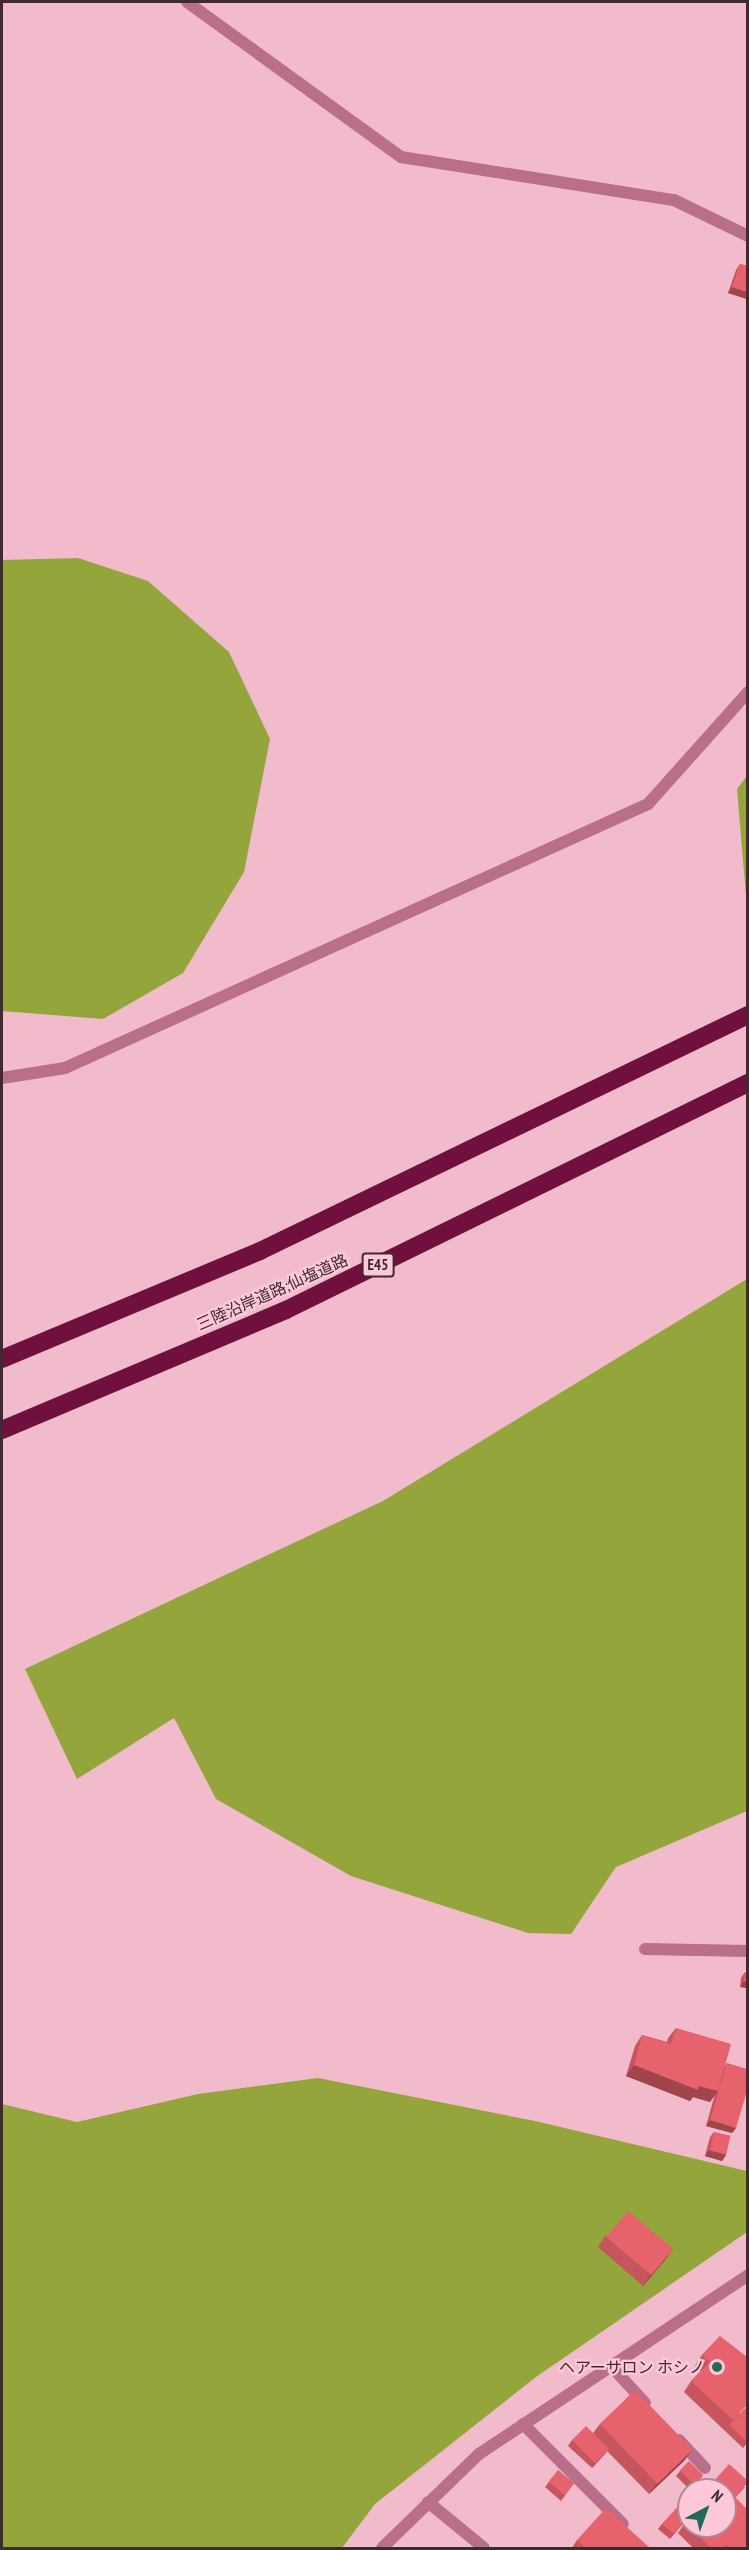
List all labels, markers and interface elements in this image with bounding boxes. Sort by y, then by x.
street label: 三陸沿岸道路;仙塩道路 [193,1250,351,1334]
road number: E45 [362,1253,394,1277]
place label: ヘアーサロン ホシノ [559,2357,705,2377]
marker: ヘアーサロン ホシノ [710,2360,724,2374]
north arrow [677,2478,737,2538]
text: N [708,2486,727,2506]

